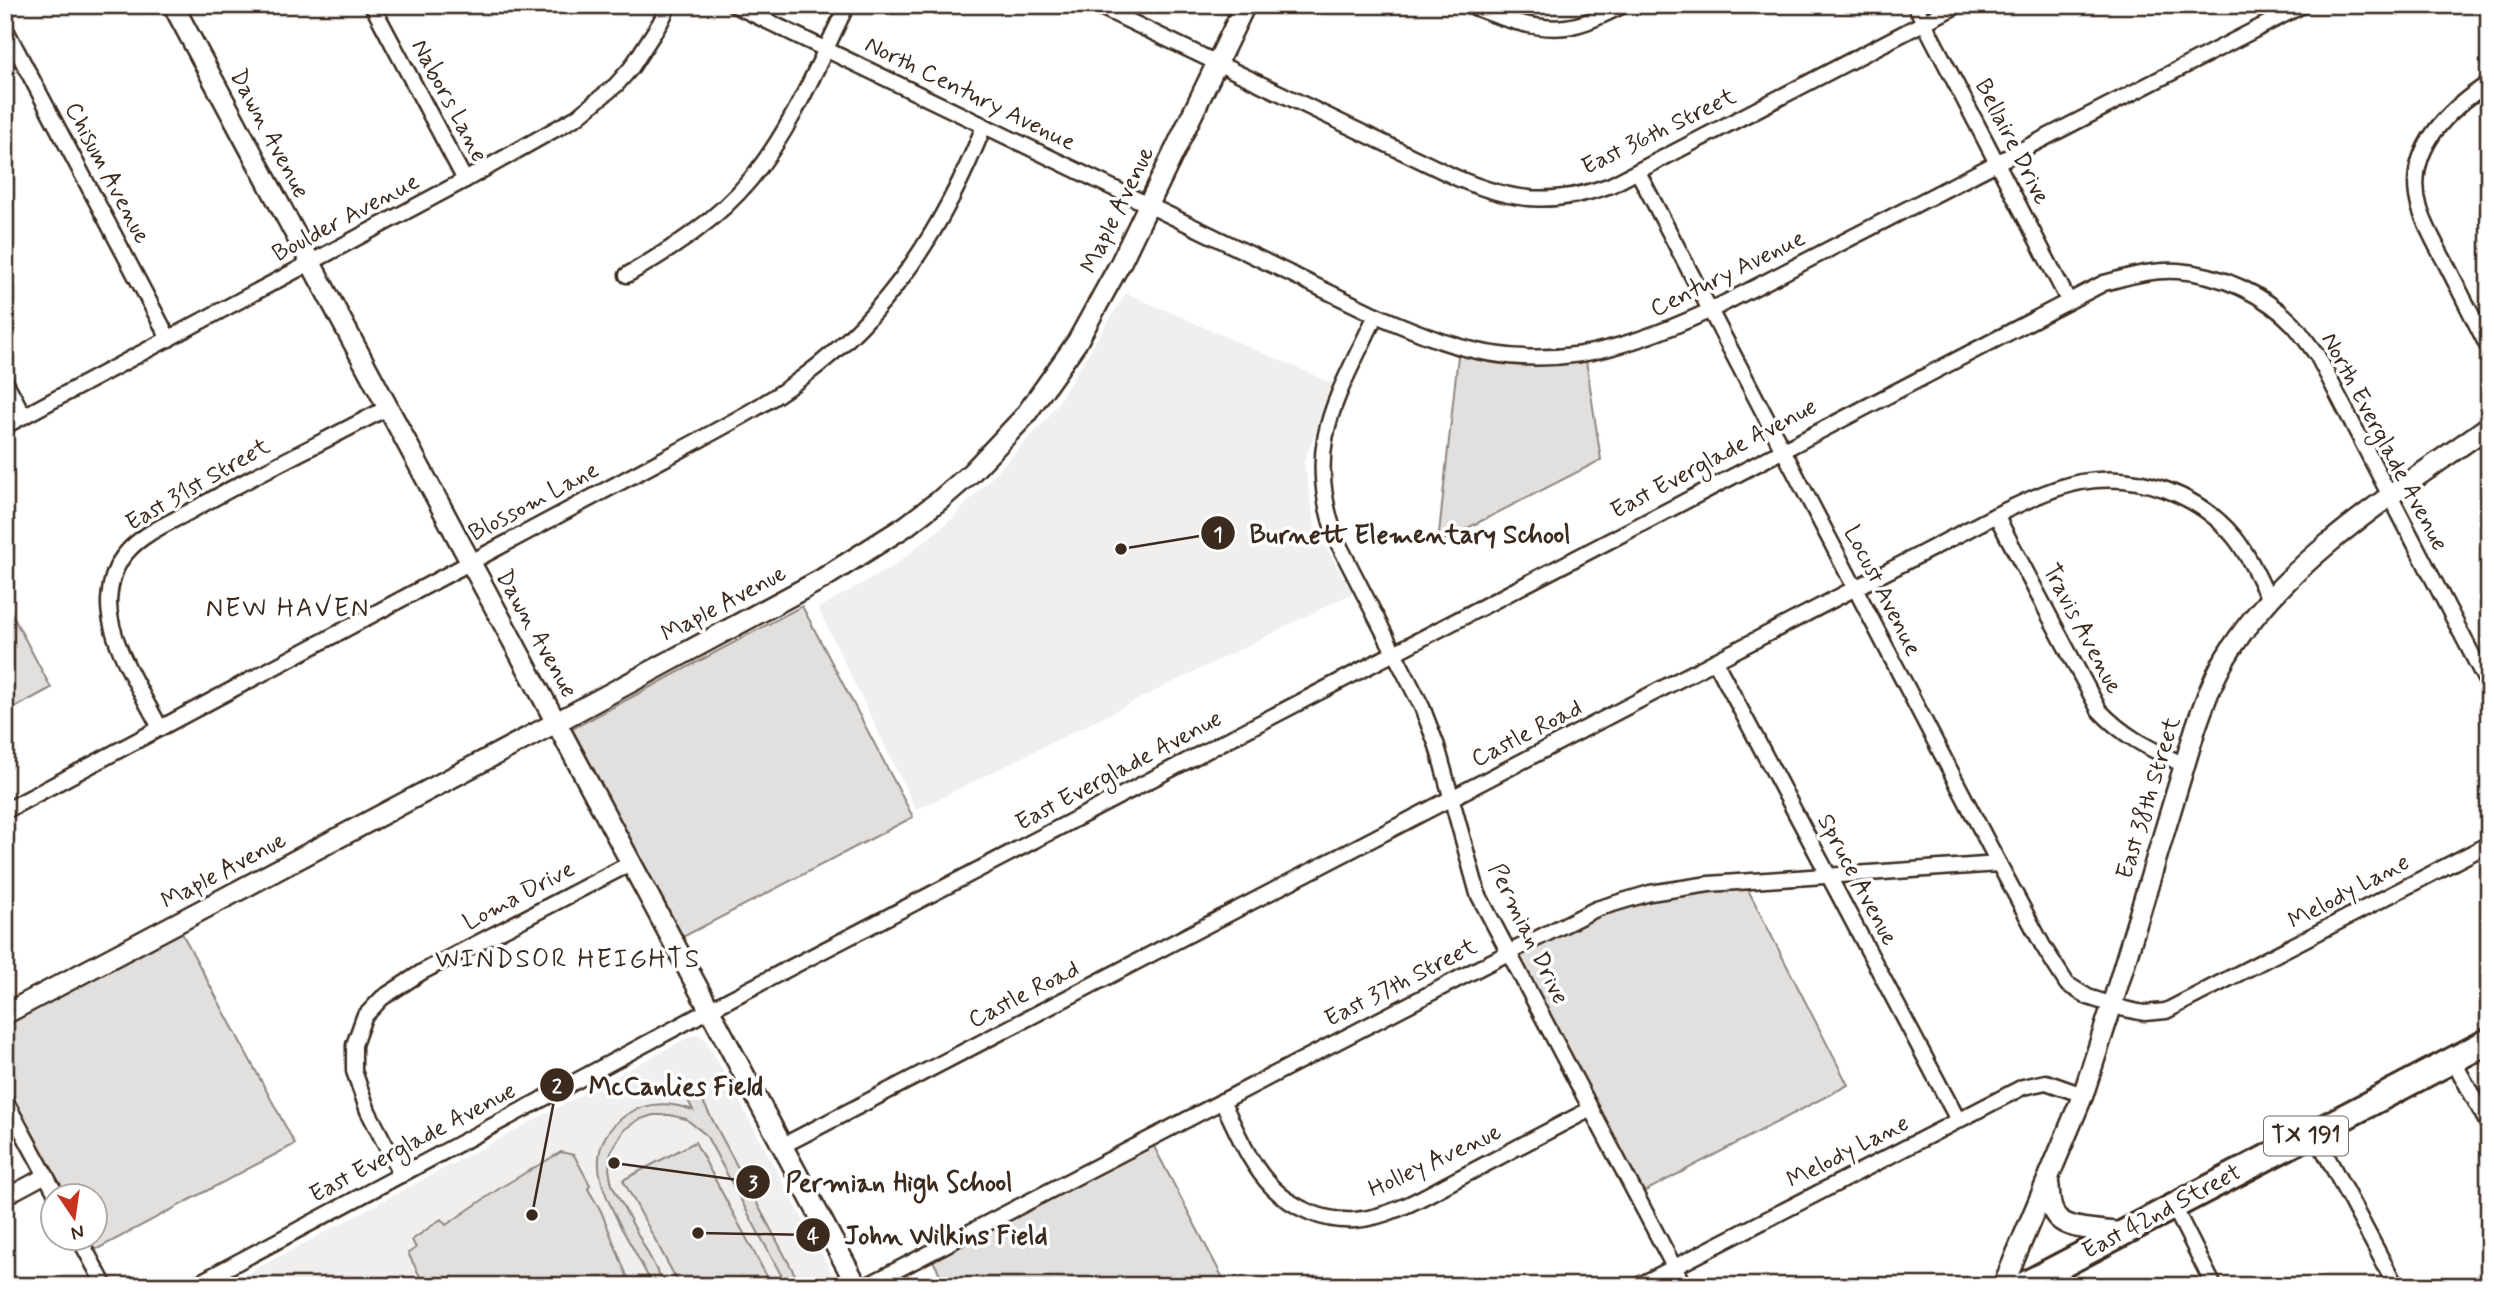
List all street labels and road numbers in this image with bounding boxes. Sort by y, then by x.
street label: North Century Avenue [860,30,1081,159]
street label: Nabors Lane [404,34,494,168]
street label: Dawn Avenue [222,64,316,204]
street label: Bellaire Drive [1967,74,2057,210]
street label: East 36th Street [1577,81,1741,183]
street label: Chisum Avenue [57,97,157,249]
street label: Maple Avenue [1074,141,1162,279]
street label: Boulder Avenue [267,166,425,270]
street label: Century Avenue [1645,223,1811,325]
street label: North Everglade Avenue [2312,327,2455,557]
street label: East Everglade Avenue [1605,391,1824,528]
street label: East 31st Street [120,431,276,539]
street label: Blossom Lane [464,455,605,549]
street label: Locust Avenue [1836,520,1928,662]
street label: Maple Avenue [656,558,792,650]
street label: Travis Avenue [2035,558,2129,700]
street label: Dawn Avenue [488,564,584,704]
street label: Castle Road [1466,693,1588,775]
street label: East Everglade Avenue [1010,703,1229,840]
street label: East 38th Street [2110,713,2188,883]
street label: Spruce Avenue [1809,809,1905,951]
street label: Maple Avenue [156,825,292,917]
street label: Melody Lane [2283,847,2415,937]
street label: Loma Drive [458,854,580,938]
street label: Permian Drive [1481,858,1575,1010]
street label: East 37th Street [1319,931,1483,1035]
street label: Castle Road [963,954,1085,1036]
street label: East Everglade Avenue [304,1075,523,1212]
street label: Melody Lane [1782,1108,1914,1196]
road number: TX 191 [2264,1116,2348,1156]
street label: Holley Avenue [1363,1117,1507,1205]
street label: East 42nd Street [2077,1157,2247,1267]

